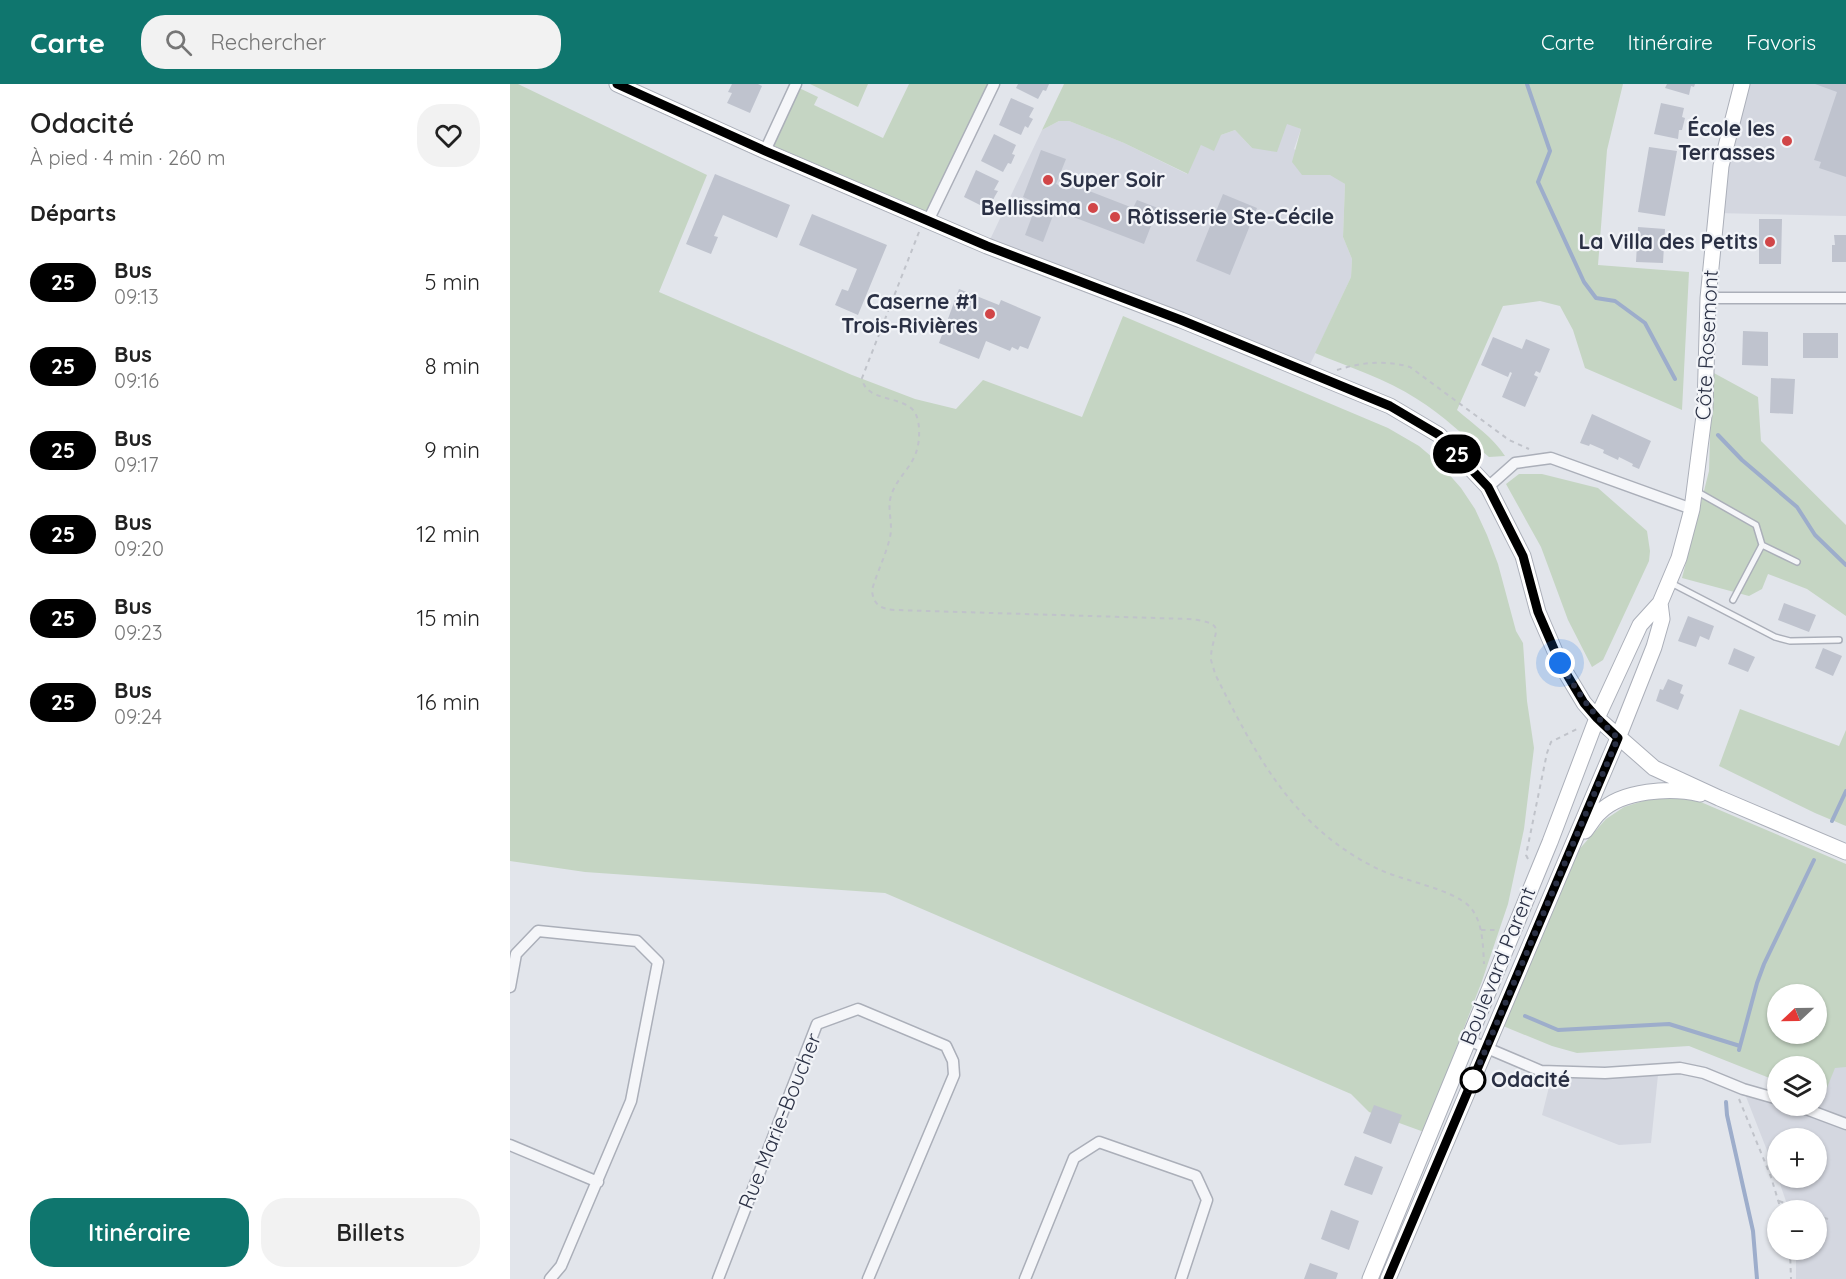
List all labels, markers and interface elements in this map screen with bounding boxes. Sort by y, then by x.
search box [141,15,561,69]
text: Carte [30,25,105,60]
icon: search [162,26,195,59]
text: Rechercher [210,28,326,56]
text: Carte [1541,29,1595,55]
text: Itinéraire [1628,29,1713,55]
text: Favoris [1746,29,1816,55]
button: heart [417,104,480,167]
text: Odacité [30,105,134,140]
place label: École les Terrasses [1678,115,1775,165]
marker: École les Terrasses [1780,134,1794,148]
text: À pied · 4 min · 260 m [30,145,225,170]
place label: Super Soir [1060,166,1165,192]
marker: Super Soir [1041,173,1055,187]
place label: Bellissima [981,194,1081,220]
text: Départs [30,199,116,227]
marker: Bellissima [1086,201,1100,215]
place label: Rôtisserie Ste-Cécile [1127,203,1334,229]
marker: Rôtisserie Ste-Cécile [1108,210,1122,224]
place label: La Villa des Petits [1578,228,1758,254]
marker: La Villa des Petits [1763,235,1777,249]
text: Bus [114,256,152,284]
text: 5 min [425,268,480,296]
text: 25 [51,269,75,295]
street label: Côte Rosemont [1689,269,1723,421]
text: 09:13 [114,284,159,309]
place label: Caserne #1 Trois-Rivières [841,288,978,338]
marker: Caserne #1 Trois-Rivières [983,307,997,321]
text: Bus [114,340,152,368]
text: 8 min [425,352,480,380]
text: 25 [51,353,75,379]
text: 09:16 [114,368,159,393]
text: Bus [114,424,152,452]
line badge: 25 [1430,434,1484,473]
text: 9 min [424,436,480,464]
text: 25 [51,437,75,463]
text: 25 [1445,441,1469,467]
text: 09:17 [114,452,158,477]
text: Bus [114,508,152,536]
text: 12 min [416,520,480,548]
text: 25 [51,521,75,547]
text: 09:20 [114,536,164,561]
text: Bus [114,592,152,620]
text: 15 min [416,604,480,632]
text: 25 [51,605,75,631]
text: 09:23 [114,620,162,645]
your location [1545,648,1575,678]
text: Bus [114,676,152,704]
text: 16 min [417,688,480,716]
text: 25 [51,689,75,715]
text: 09:24 [114,704,162,729]
street label: Boulevard Parent [1453,883,1541,1049]
north arrow [1767,984,1827,1044]
map controls [1767,984,1827,1260]
street label: Rue Marie-Boucher [732,1029,826,1212]
button: layers [1767,1056,1827,1116]
place label: Odacité [1491,1066,1570,1092]
marker: Odacité [1460,1067,1486,1093]
button: + [1767,1128,1827,1188]
button: Itinéraire [30,1198,249,1267]
button: Billets [261,1198,480,1267]
button: − [1767,1200,1827,1260]

